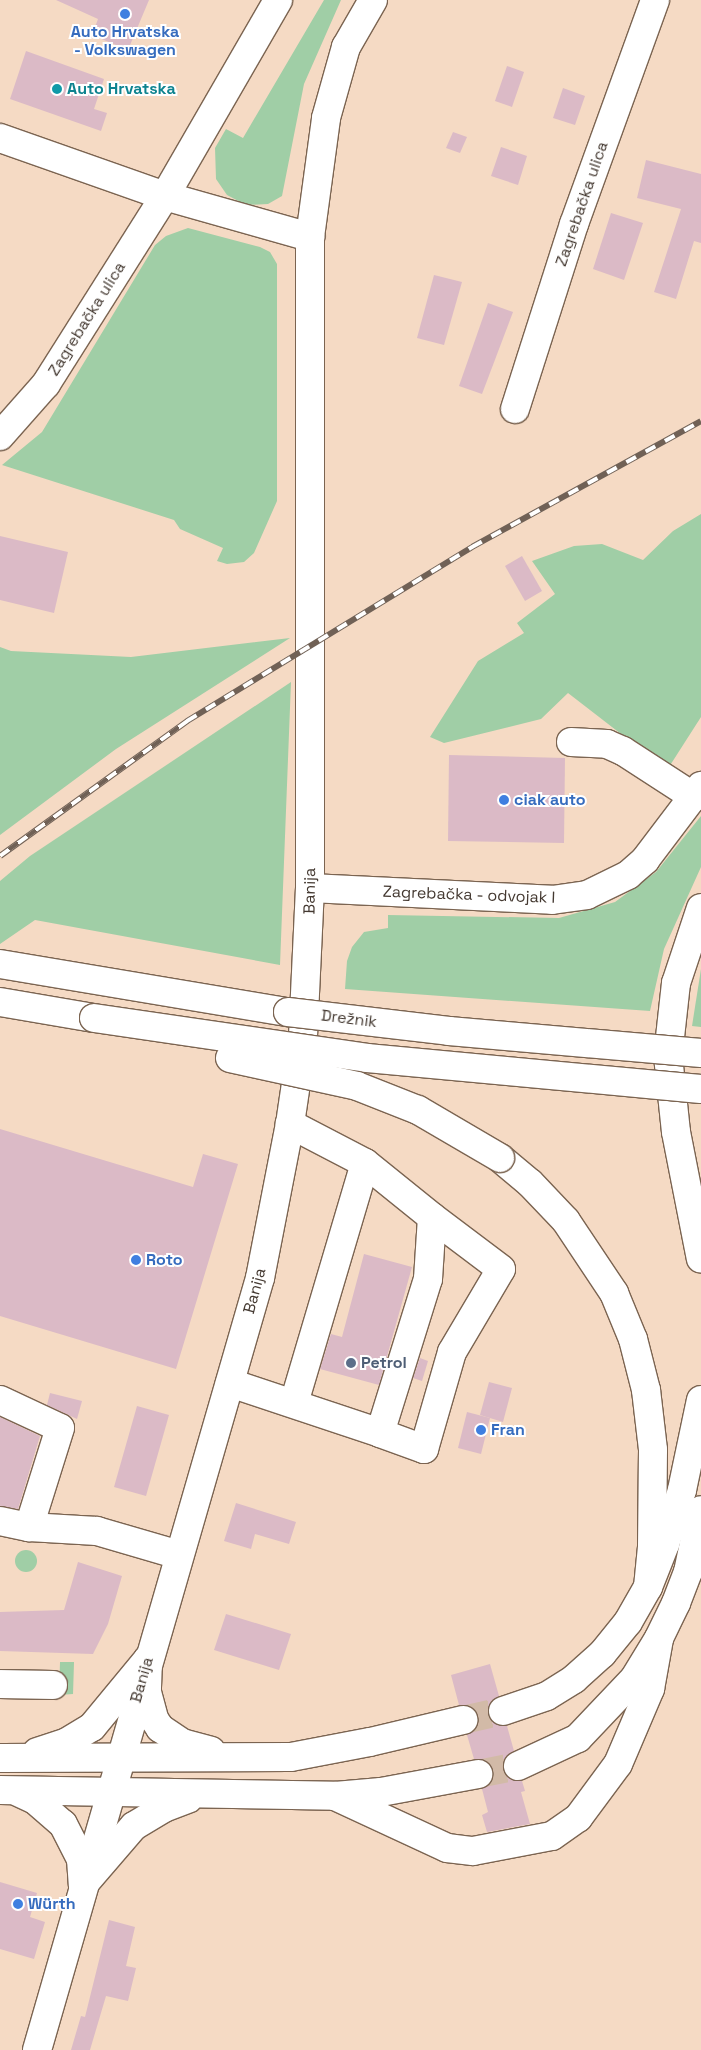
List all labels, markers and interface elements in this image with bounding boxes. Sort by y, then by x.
marker: Auto Hrvatska - Volkswagen [119,8,131,20]
place label: Auto Hrvatska - Volkswagen [71,22,179,60]
place label: Auto Hrvatska [67,79,176,99]
marker: Auto Hrvatska [51,83,63,95]
street label: Zagrebačka ulica [552,139,612,269]
street label: Zagrebačka ulica [44,258,130,380]
place label: ciak auto [514,790,586,810]
marker: ciak auto [498,794,510,806]
street label: Banija [300,868,320,914]
street label: Zagrebačka - odvojak I [382,882,556,908]
street label: Drežnik [320,1006,378,1032]
place label: Roto [146,1250,182,1270]
marker: Roto [130,1254,142,1266]
street label: Banija [240,1266,270,1316]
place label: Petrol [361,1353,407,1373]
marker: Petrol [345,1357,357,1369]
place label: Fran [491,1420,525,1440]
marker: Fran [475,1424,487,1436]
street label: Banija [126,1655,158,1705]
place label: Würth [28,1894,76,1914]
marker: Würth [12,1898,24,1910]

